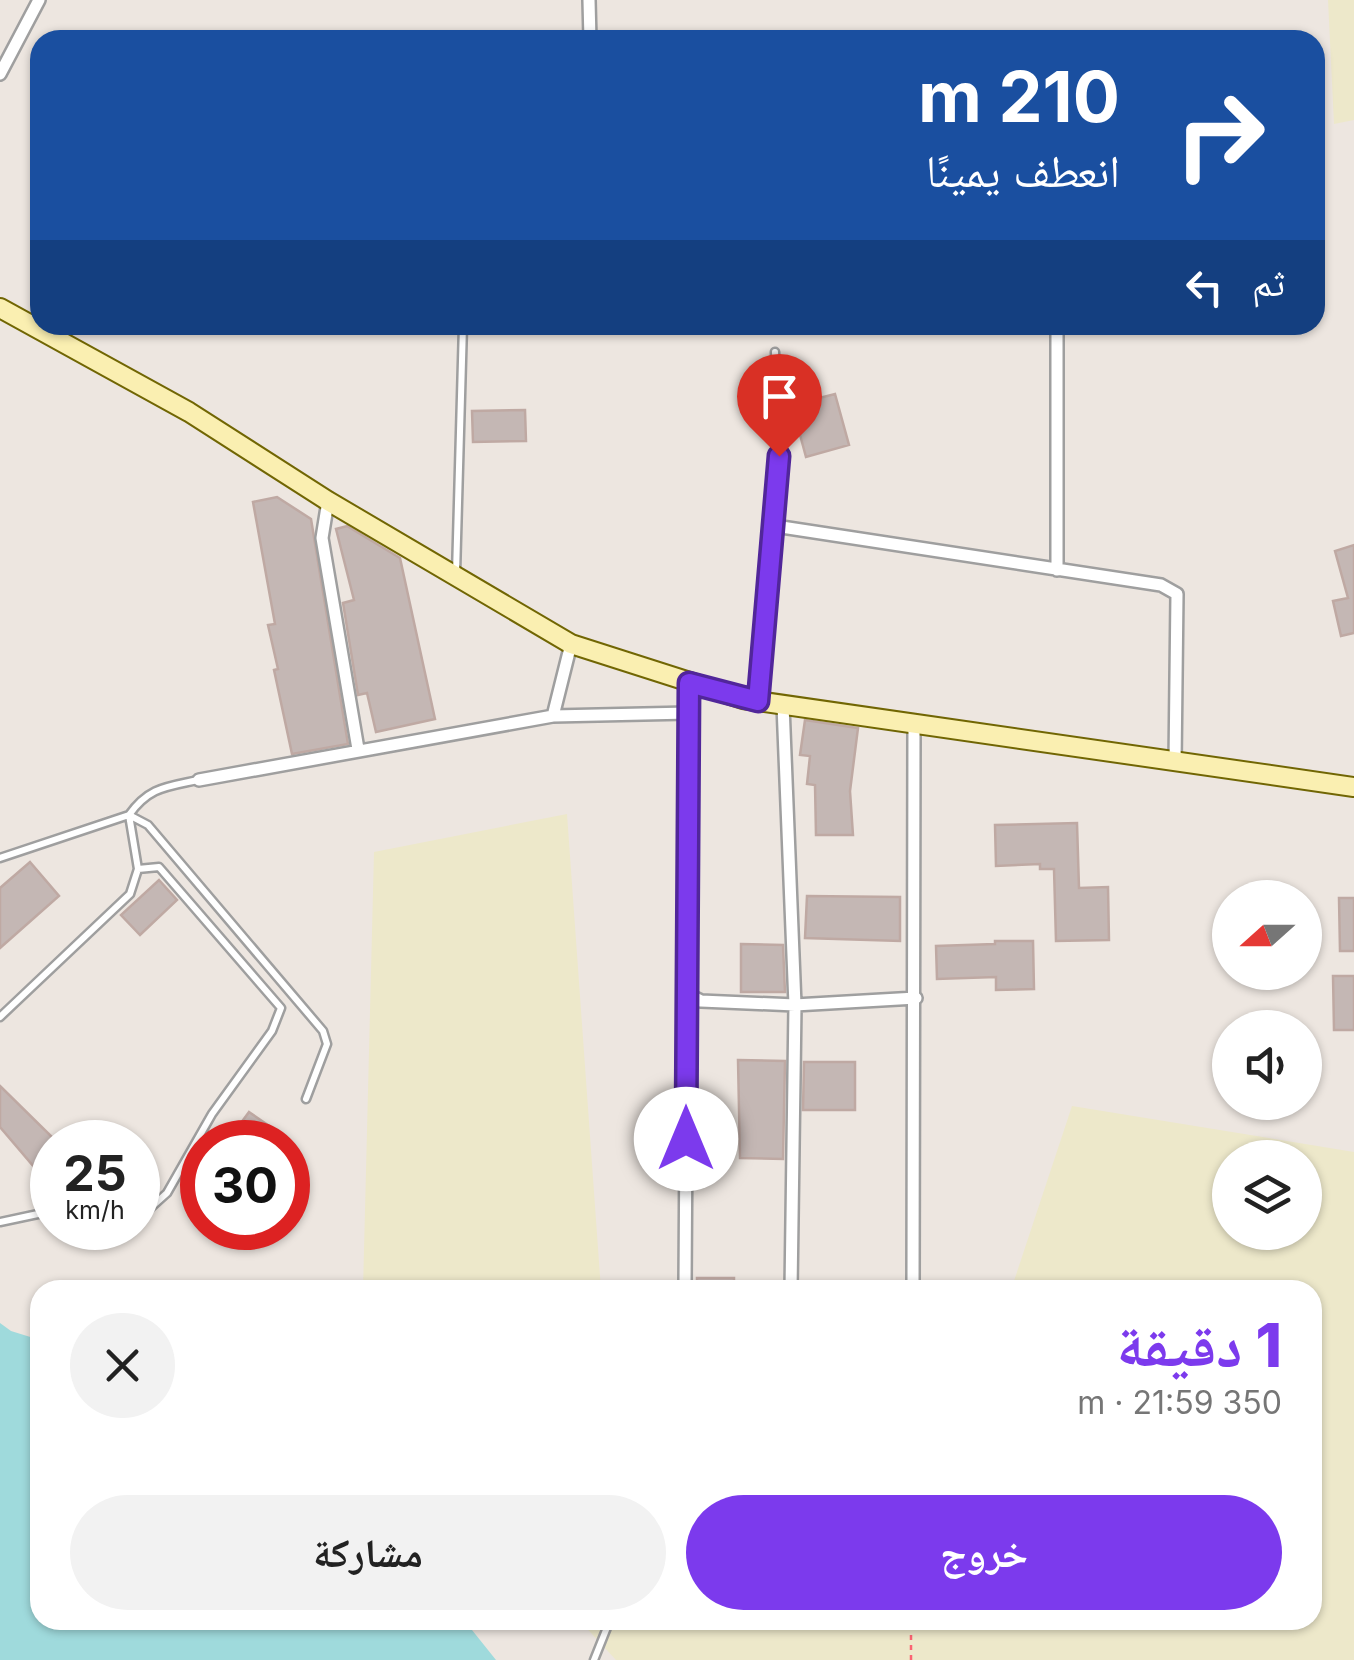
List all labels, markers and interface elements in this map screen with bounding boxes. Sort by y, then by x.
text: 210 m [918,54,1120,139]
icon: right [1155,70,1285,200]
text: انعطف يمينًا [926,143,1120,198]
text: ثم [1252,259,1285,305]
icon: left [1177,260,1232,315]
pin [737,354,822,457]
icon: arrive [752,369,807,424]
north arrow [1212,880,1322,990]
map controls [1212,880,1322,1250]
button: sound [1212,1010,1322,1120]
position arrow [634,1087,738,1191]
speed limit sign: 30 [180,1120,310,1250]
button: layers [1212,1140,1322,1250]
text: 25 [63,1143,127,1203]
text: km/h [65,1195,125,1225]
text: 1 دقيقة [1116,1309,1282,1381]
button: close [70,1313,175,1418]
text: 350 m · 21:59 [1077,1383,1282,1422]
button: مشاركة [70,1495,666,1610]
button: خروج [686,1495,1282,1610]

